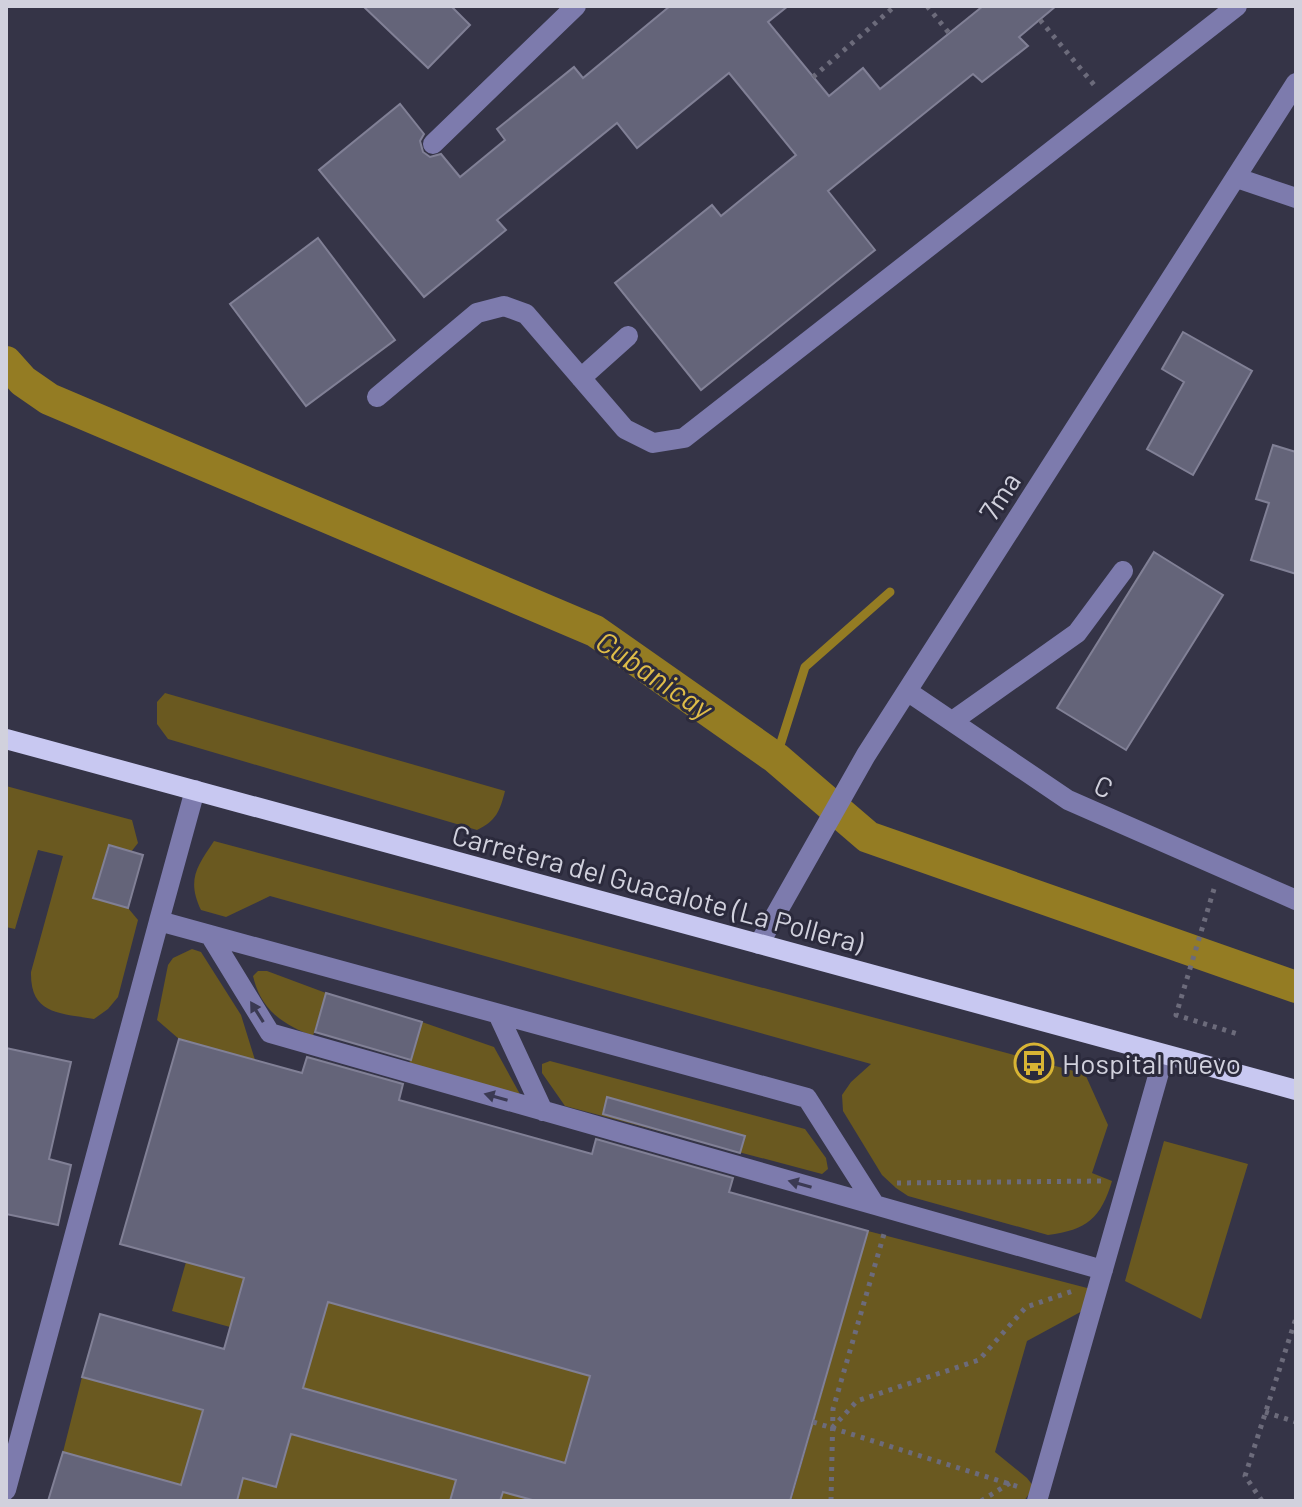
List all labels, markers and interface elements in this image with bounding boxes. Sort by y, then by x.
street label: 7ma [971,465,1027,527]
water label: Cubanicay [590,622,721,727]
street label: C [1089,767,1119,805]
street label: Carretera del Guacalote (La Pollera) [449,817,868,960]
one-way arrow [250,1001,264,1023]
bus stop icon: Hospital nuevo [1013,1042,1055,1084]
place label: Hospital nuevo [1062,1046,1241,1080]
one-way arrow [484,1090,508,1103]
one-way arrow [788,1177,812,1190]

